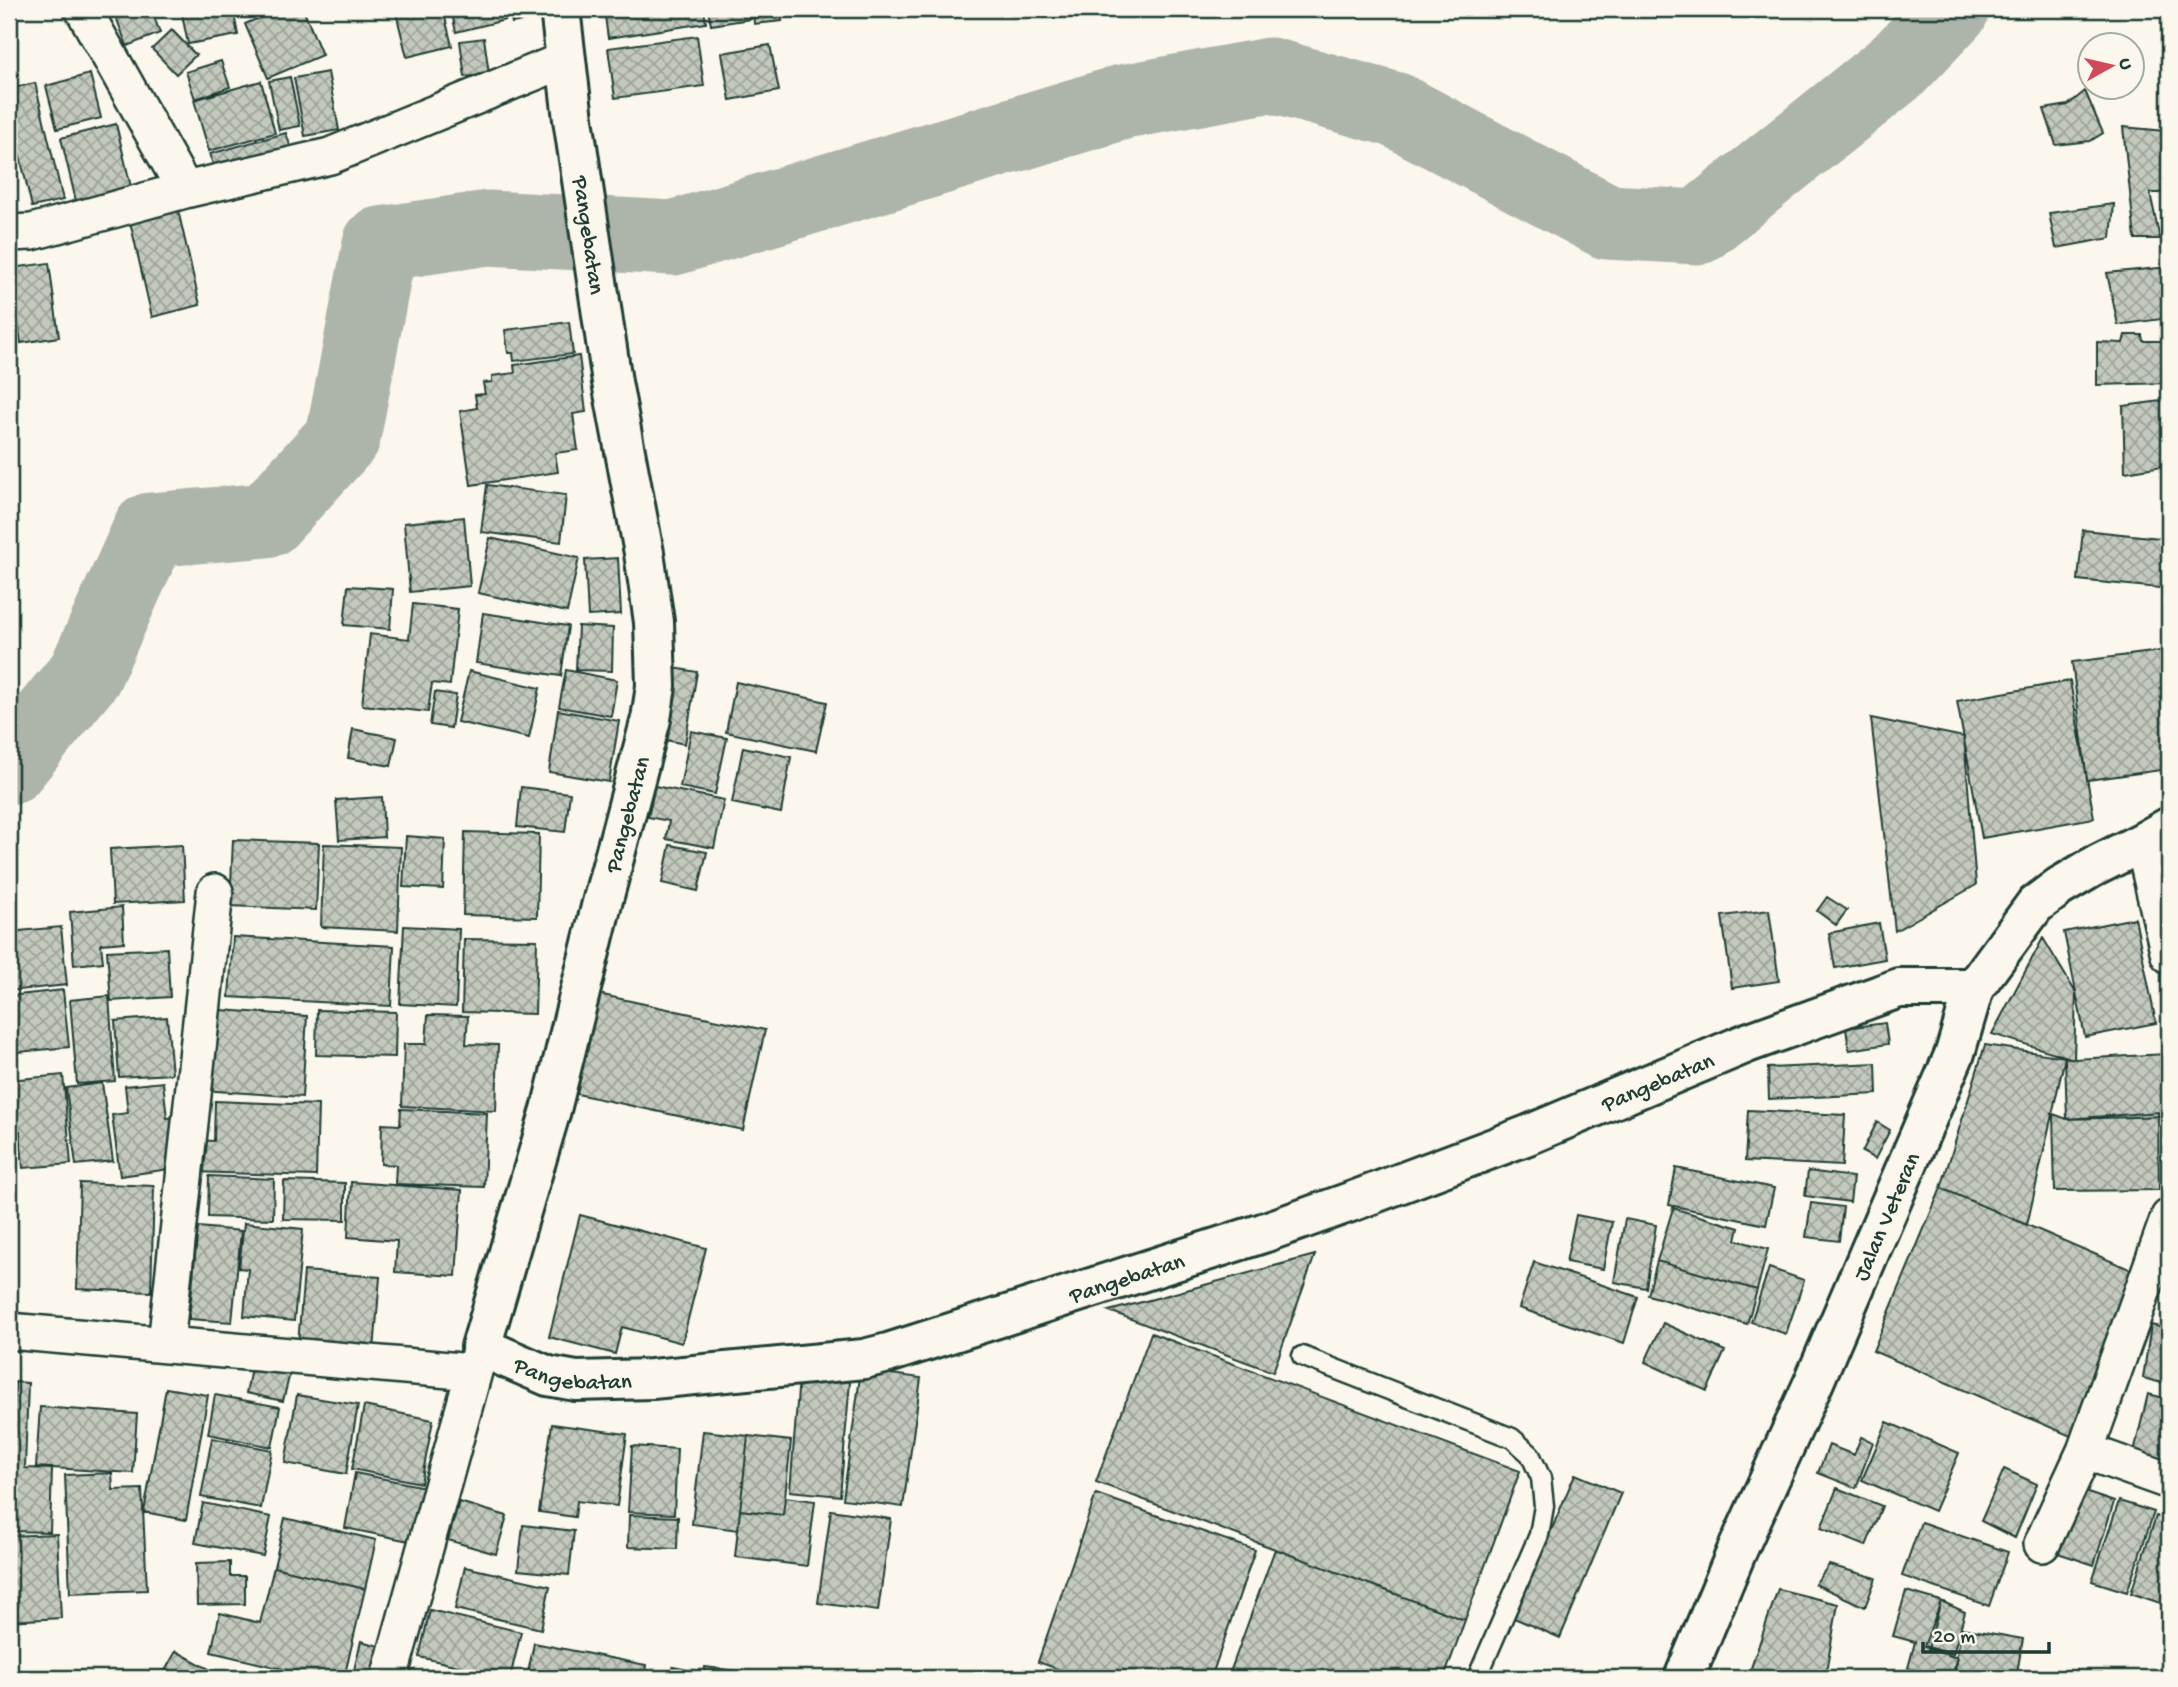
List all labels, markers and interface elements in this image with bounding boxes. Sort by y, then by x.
north arrow [2076,32,2146,102]
text: U [2112,57,2137,71]
street label: Pangebatan [564,173,609,297]
street label: Pangebatan [601,754,658,877]
street label: Pangebatan [1597,1048,1719,1120]
street label: Jalan Veteran [1849,1149,1928,1286]
street label: Pangebatan [1066,1249,1189,1311]
street label: Pangebatan [508,1352,632,1398]
scale bar [1923,1610,2048,1654]
text: 20 m [1933,1626,1975,1651]

